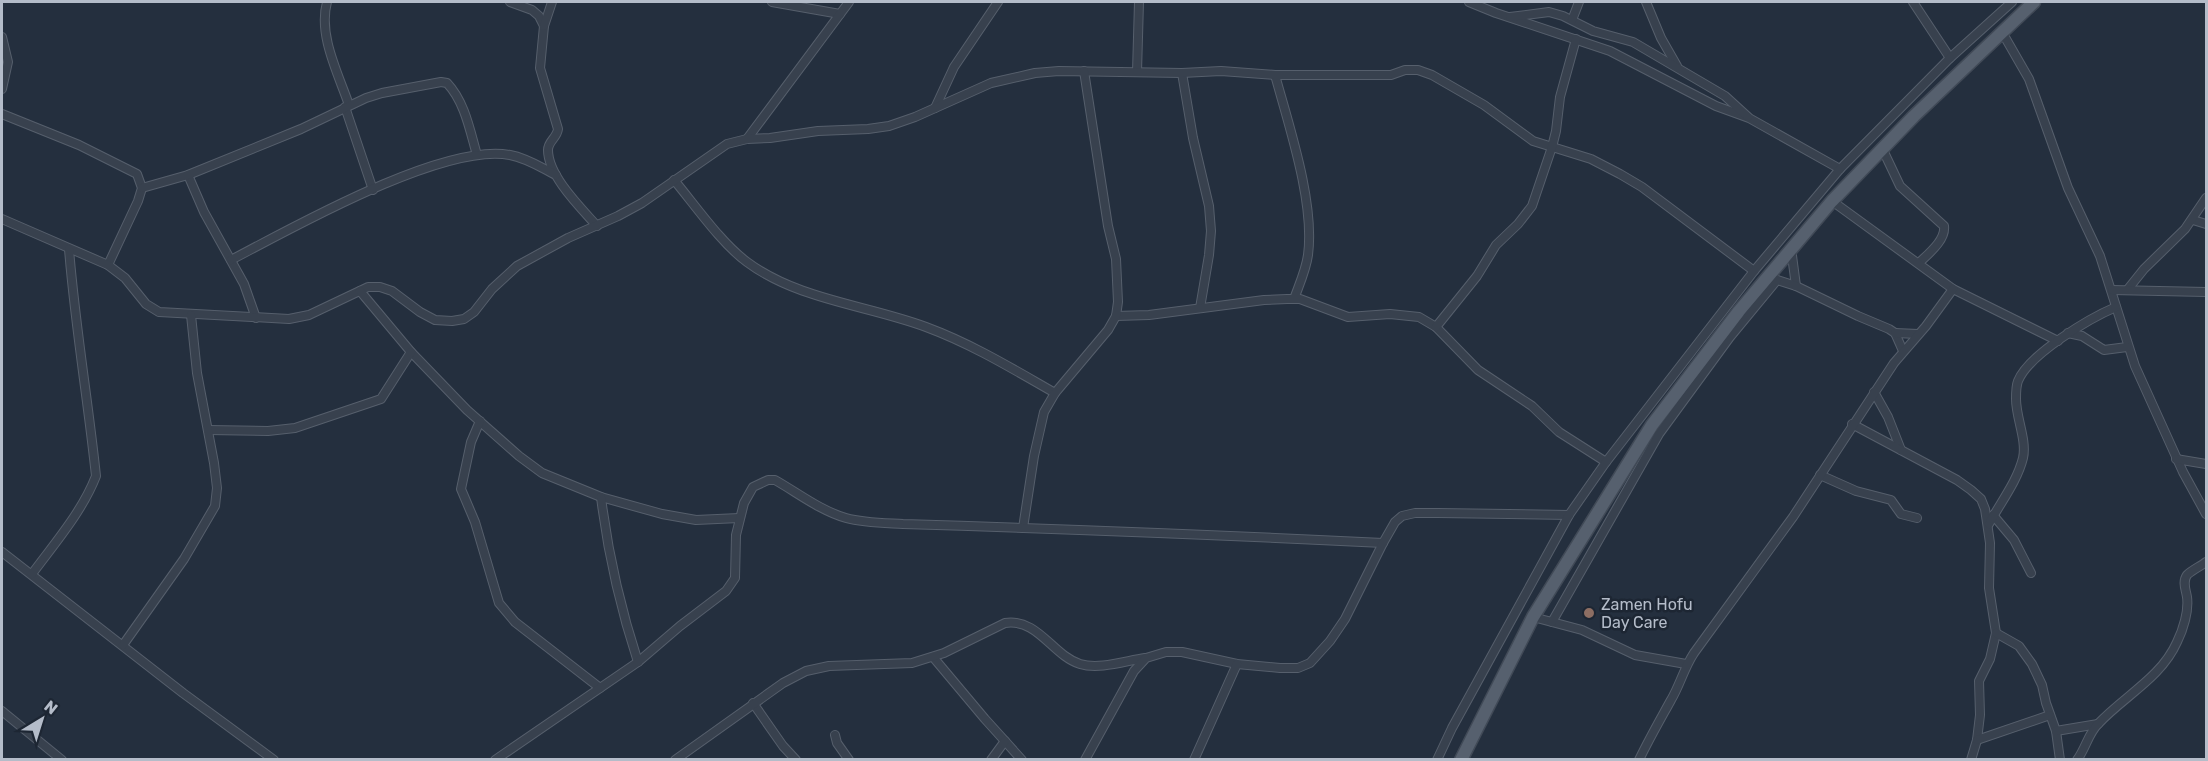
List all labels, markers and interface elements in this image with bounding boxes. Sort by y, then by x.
place label: Zamen Hofu Day Care [1601,595,1693,632]
marker: Zamen Hofu Day Care [1582,606,1596,620]
north arrow [12,689,72,749]
text: N [41,697,61,719]

